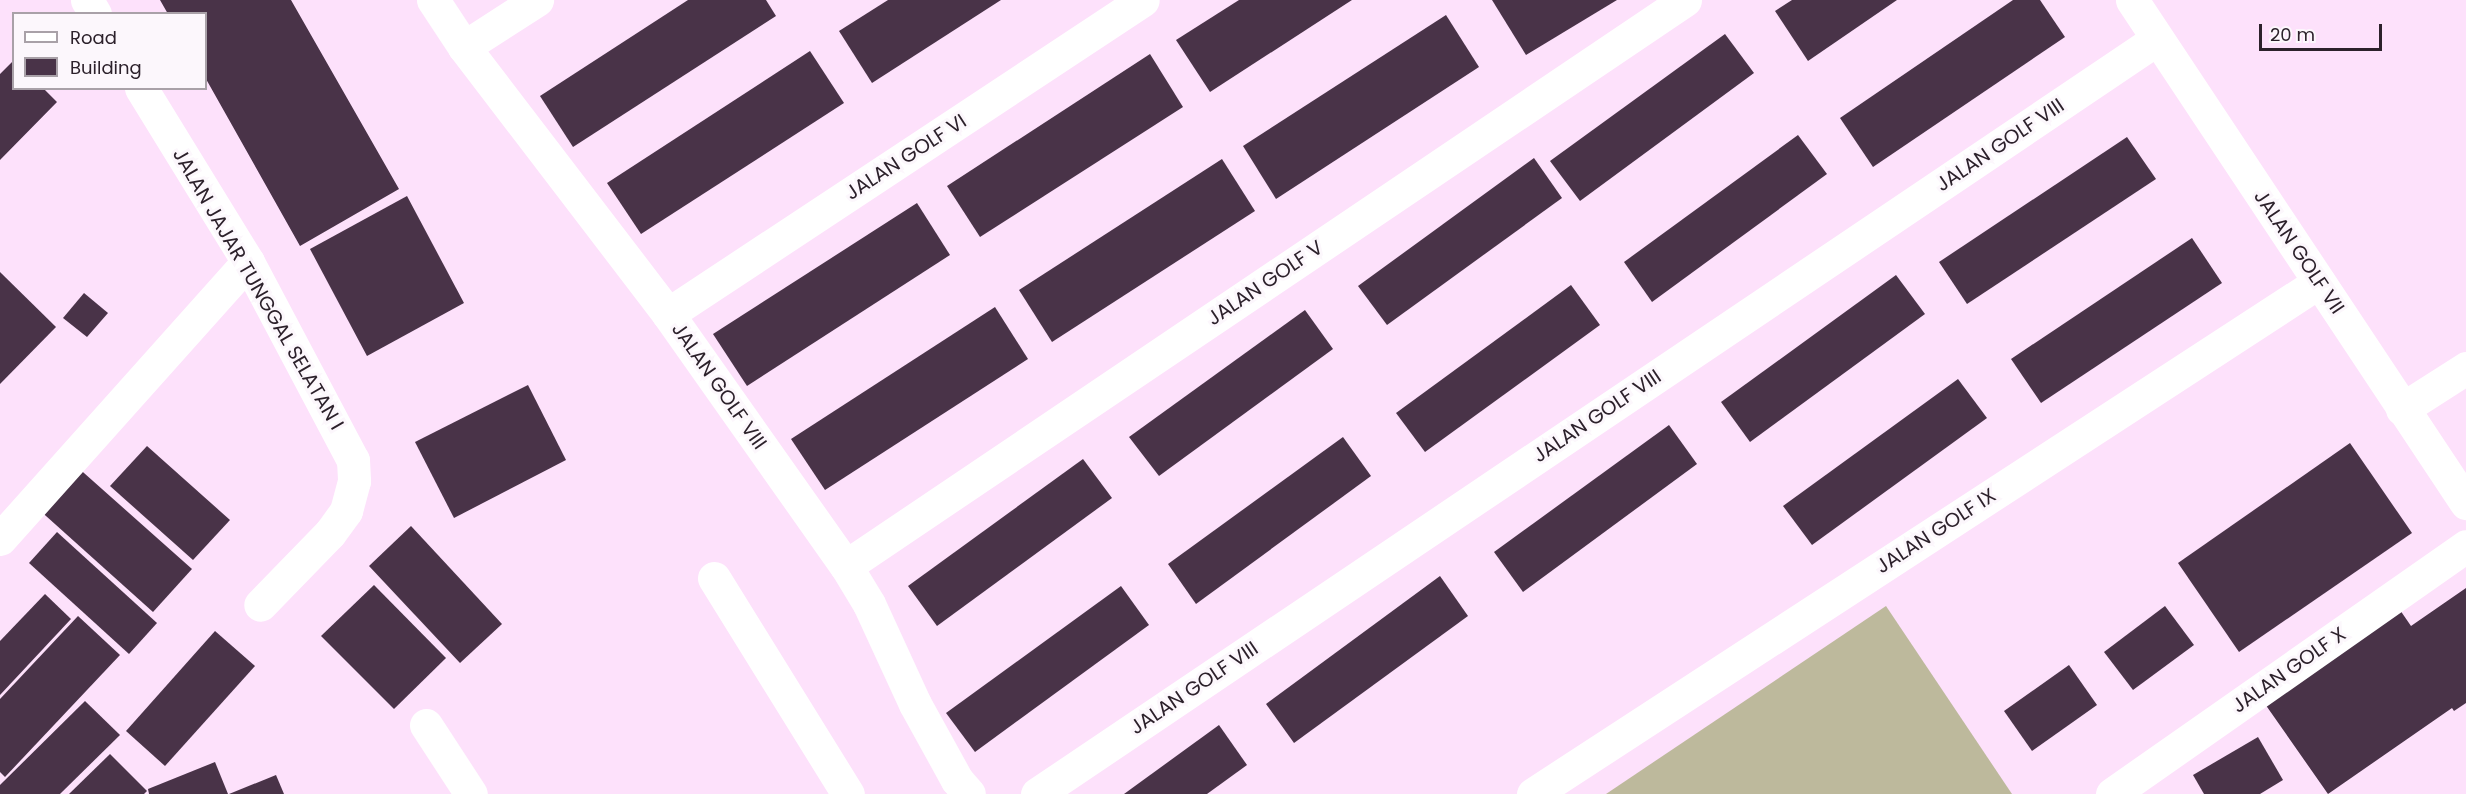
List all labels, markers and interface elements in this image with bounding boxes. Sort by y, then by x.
legend [12,12,207,90]
scale bar [2262,12,2385,50]
text: 20 m [2270,22,2315,47]
text: Road [70,25,117,50]
text: Building [70,55,142,80]
street label: JALAN GOLF VIII [1931,93,2069,197]
street label: JALAN GOLF VI [841,109,971,205]
street label: JALAN JAJAR TUNGGAL SELATAN I [167,144,349,434]
street label: JALAN GOLF VII [2249,185,2349,319]
street label: JALAN GOLF V [1203,235,1327,331]
street label: JALAN GOLF VIII [666,318,772,454]
street label: JALAN GOLF VIII [1528,364,1666,468]
street label: JALAN GOLF IX [1871,483,2001,579]
street label: JALAN GOLF X [2227,622,2351,718]
street label: JALAN GOLF VIII [1125,636,1263,740]

